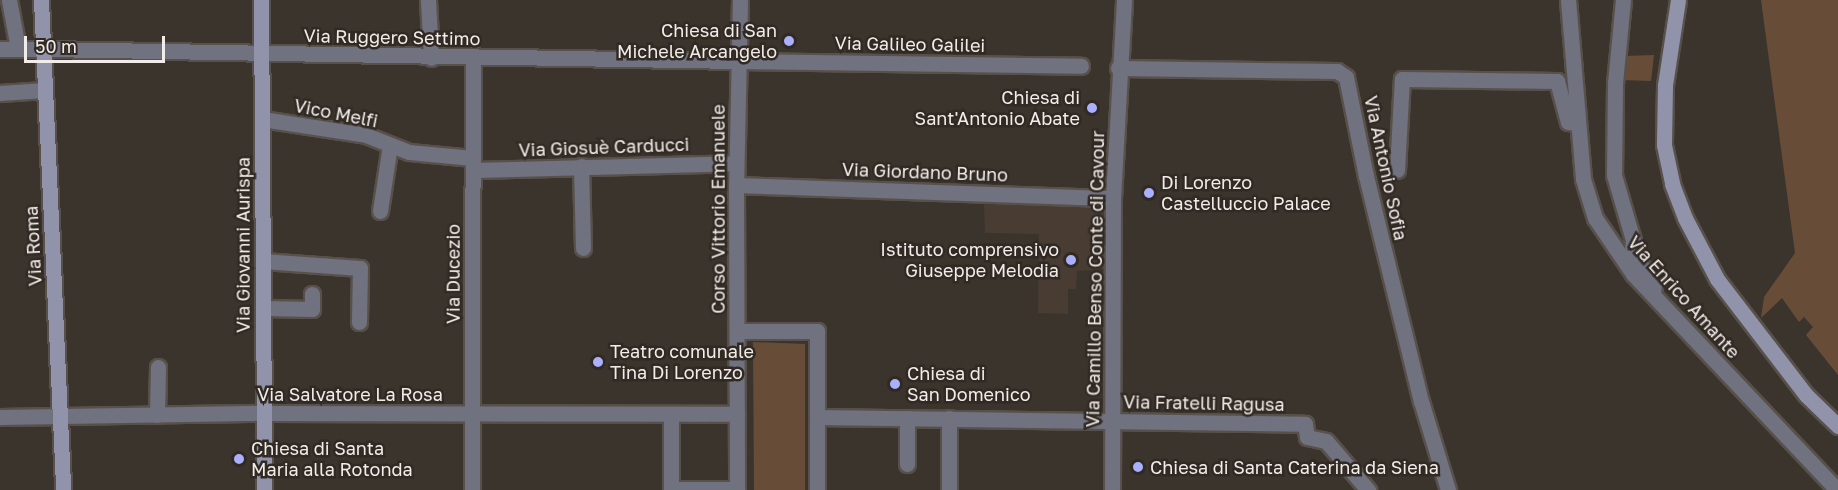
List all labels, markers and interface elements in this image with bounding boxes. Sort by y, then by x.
place label: Chiesa di San Michele Arcangelo [617,20,777,63]
scale bar [27,24,168,62]
street label: Via Ruggero Settimo [303,25,481,49]
street label: Via Galileo Galilei [835,32,985,56]
marker: Chiesa di San Michele Arcangelo [782,34,796,48]
text: 50 m [35,35,77,57]
place label: Chiesa di Sant'Antonio Abate [915,87,1080,130]
street label: Vico Melfi [292,94,380,132]
street label: Via Antonio Sofia [1360,94,1412,242]
marker: Chiesa di Sant'Antonio Abate [1085,101,1099,115]
street label: Corso Vittorio Emanuele [707,104,729,314]
street label: Via Camillo Benso Conte di Cavour [1082,130,1108,428]
street label: Via Giosuè Carducci [518,133,690,161]
street label: Via Giovanni Aurispa [232,157,254,333]
street label: Via Giordano Bruno [842,158,1008,186]
place label: Di Lorenzo Castelluccio Palace [1161,172,1331,214]
marker: Di Lorenzo Castelluccio Palace [1142,186,1156,200]
street label: Via Roma [20,205,46,287]
street label: Via Ducezio [442,224,464,324]
street label: Via Enrico Amante [1623,231,1745,363]
place label: Istituto comprensivo Giuseppe Melodia [880,239,1059,282]
marker: Istituto comprensivo Giuseppe Melodia [1064,253,1078,267]
place label: Teatro comunale Tina Di Lorenzo [610,341,754,384]
marker: Teatro comunale Tina Di Lorenzo [591,355,605,369]
place label: Chiesa di San Domenico [907,363,1031,406]
marker: Chiesa di San Domenico [888,377,902,391]
street label: Via Salvatore La Rosa [257,383,443,405]
street label: Via Fratelli Ragusa [1123,391,1285,415]
place label: Chiesa di Santa Maria alla Rotonda [251,438,413,480]
marker: Chiesa di Santa Maria alla Rotonda [232,452,246,466]
place label: Chiesa di Santa Caterina da Siena [1150,456,1439,478]
marker: Chiesa di Santa Caterina da Siena [1131,460,1145,474]

